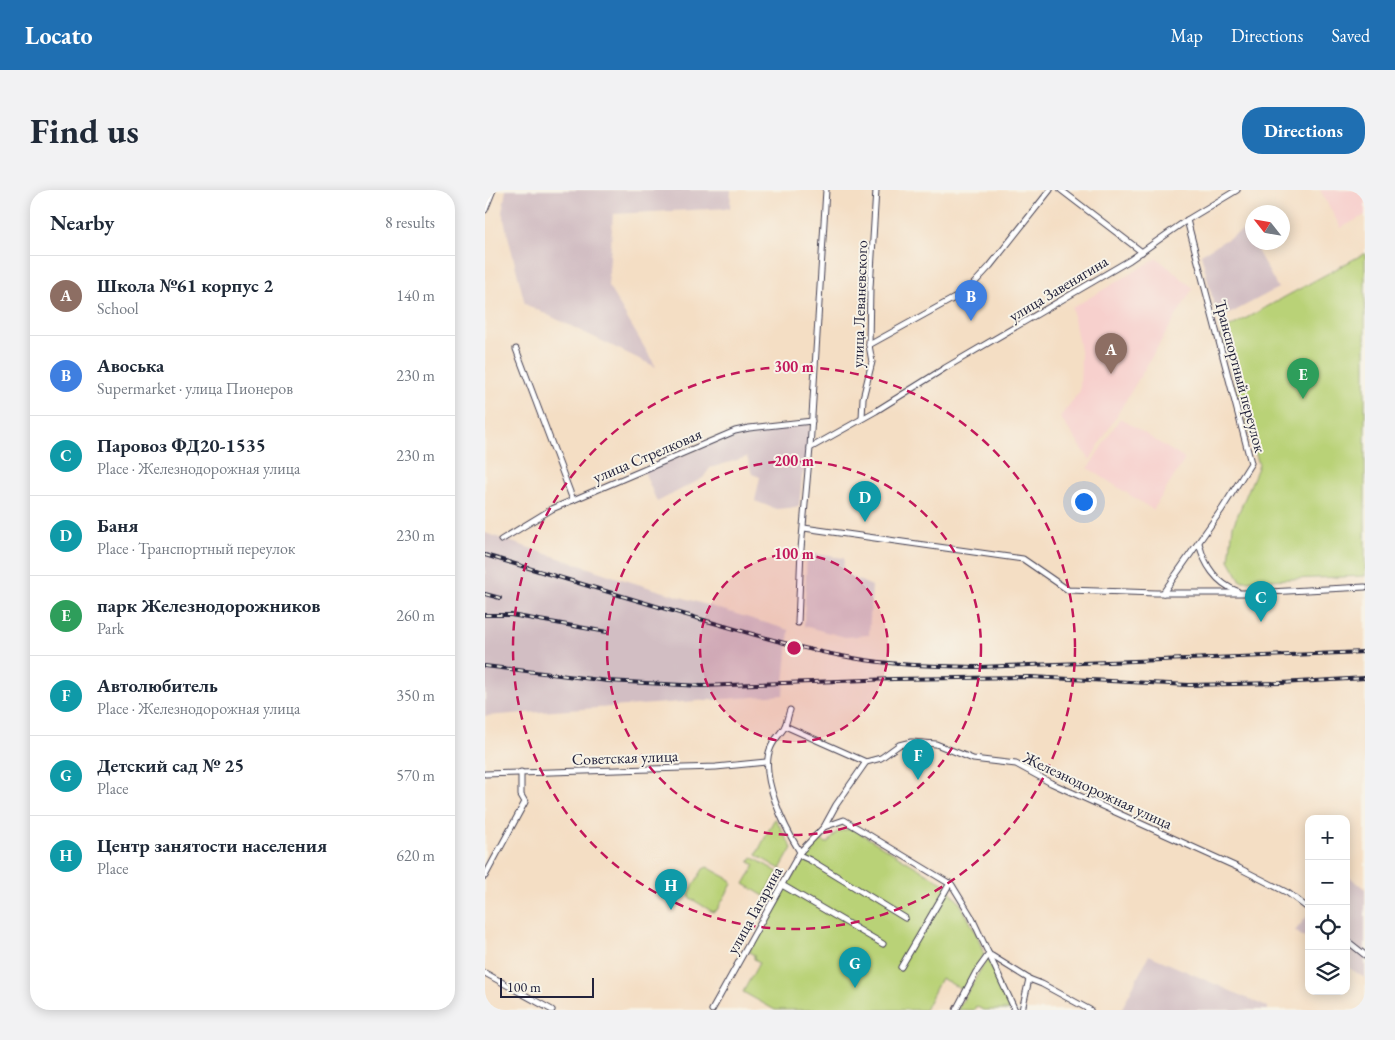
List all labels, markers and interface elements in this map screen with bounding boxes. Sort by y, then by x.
text: Locato [25,20,93,51]
text: Map [1171,24,1203,47]
text: Directions [1231,24,1303,47]
text: Saved [1331,24,1370,47]
button: Directions [1242,107,1365,154]
text: Find us [30,108,139,153]
north arrow [1245,205,1290,250]
text: Nearby [50,209,114,236]
text: 8 results [385,212,435,233]
street label: улица Леваневского [847,240,872,368]
street label: улица Завенягина [1005,250,1112,326]
text: Школа №61 корпус 2 [97,273,273,298]
pin: B [955,280,987,321]
text: A [60,285,72,306]
text: 140 m [396,285,435,306]
street label: Транспортный переулок [1210,297,1271,455]
text: School [97,298,139,319]
pin: A [1095,333,1127,374]
text: Авоська [97,353,164,378]
text: 300 m [774,357,814,376]
pin: E [1287,358,1319,399]
text: B [61,365,71,386]
text: 230 m [396,365,435,386]
text: Supermarket · улица Пионеров [97,378,293,399]
street label: улица Стрелковая [590,423,705,488]
text: Паровоз ФД20-1535 [97,433,266,458]
text: C [60,445,72,466]
text: 230 m [396,445,435,466]
text: 200 m [774,451,814,470]
text: Place · Железнодорожная улица [97,458,300,479]
pin: D [849,481,881,522]
your location [1071,489,1097,515]
text: Баня [97,513,138,538]
text: D [60,525,72,546]
text: 230 m [396,525,435,546]
text: Place · Транспортный переулок [97,538,295,559]
text: 100 m [774,544,814,563]
pin: C [1245,581,1277,622]
text: парк Железнодорожников [97,593,321,618]
text: E [61,605,71,626]
text: 260 m [396,605,435,626]
text: Park [97,618,124,639]
centre of rings [785,639,803,657]
text: Автолюбитель [97,673,218,698]
text: F [62,685,70,706]
text: 350 m [396,685,435,706]
text: Place · Железнодорожная улица [97,698,300,719]
pin: F [902,739,934,780]
street label: Советская улица [571,745,679,770]
street label: Железнодорожная улица [1019,746,1176,835]
text: Детский сад № 25 [97,753,244,778]
text: G [60,765,72,786]
text: 570 m [396,765,435,786]
text: Place [97,778,129,799]
map controls [1305,815,1350,995]
button: + [1305,815,1350,860]
text: Центр занятости населения [97,833,327,858]
text: H [60,845,72,866]
text: 620 m [396,845,435,866]
text: Place [97,858,129,879]
button: − [1305,860,1350,905]
street label: улица Гагарина [722,862,787,958]
pin: H [655,869,687,910]
button: locate [1305,905,1350,950]
pin: G [839,947,871,988]
button: layers [1305,950,1350,995]
scale bar [500,975,594,998]
text: 100 m [507,978,541,996]

